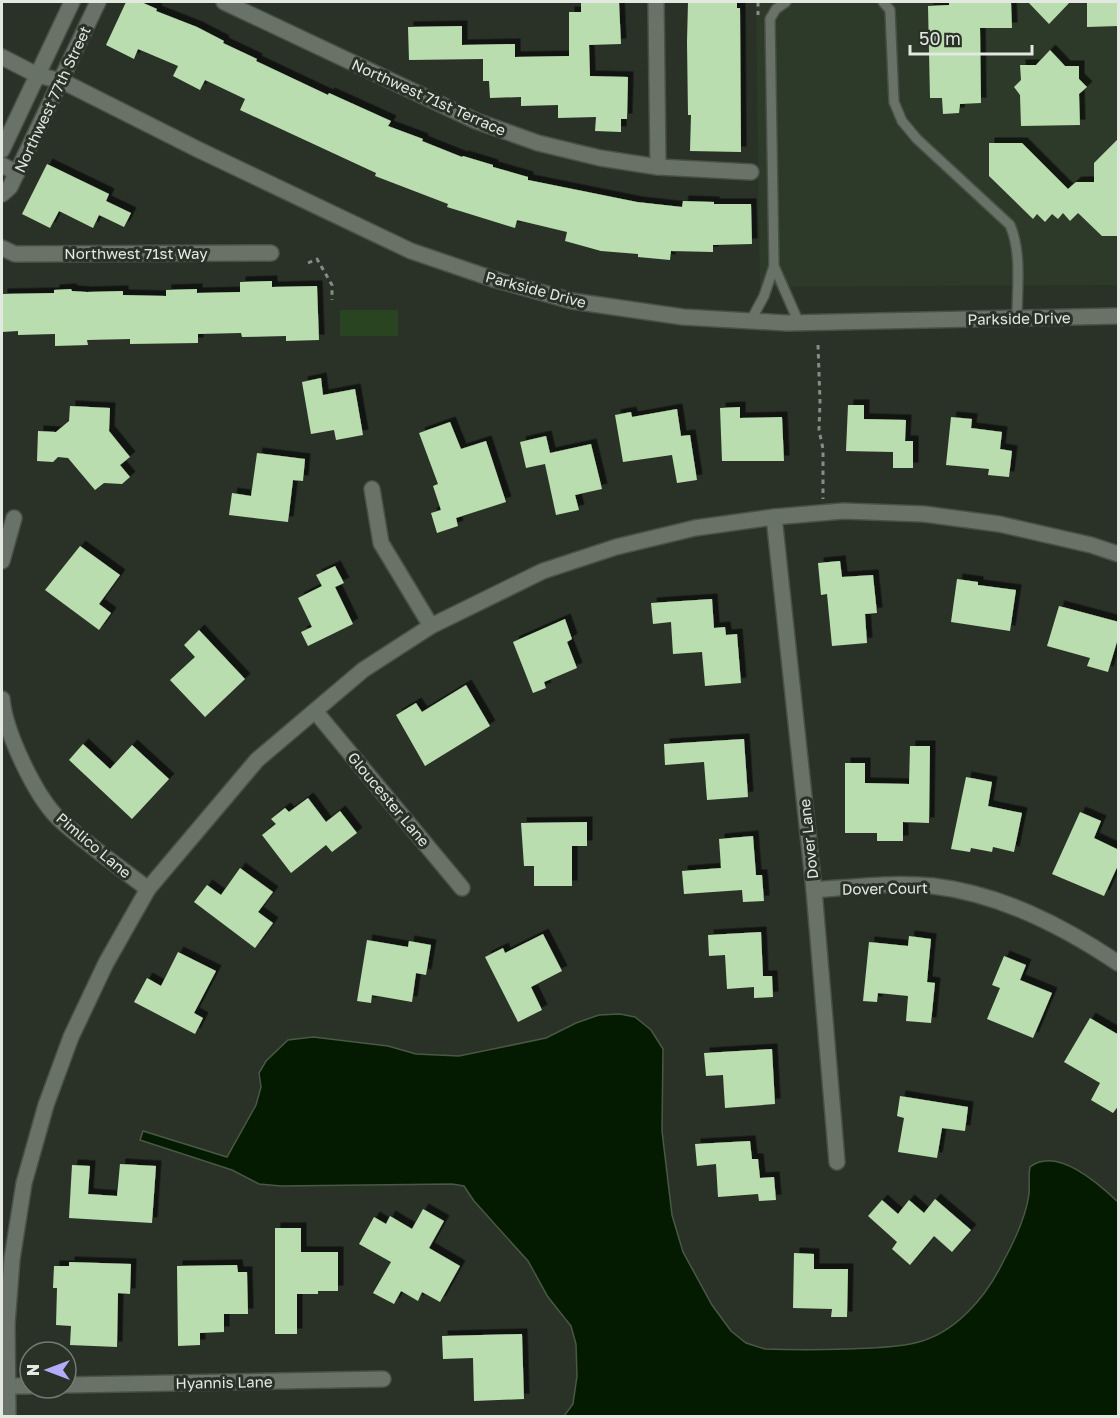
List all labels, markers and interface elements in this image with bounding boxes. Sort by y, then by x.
scale bar [910,18,1032,56]
street label: Northwest 77th Street [10,23,94,175]
text: 50 m [919,27,961,49]
street label: Northwest 71st Terrace [349,55,509,139]
street label: Northwest 71st Way [64,244,208,262]
street label: Parkside Drive [484,267,589,311]
street label: Parkside Drive [967,308,1071,328]
street label: Gloucester Lane [344,748,434,850]
street label: Dover Lane [795,798,821,880]
street label: Pimlico Lane [53,809,135,882]
street label: Dover Court [842,878,928,898]
north arrow [18,1340,78,1400]
text: N [23,1364,43,1376]
street label: Hyannis Lane [175,1372,273,1392]

